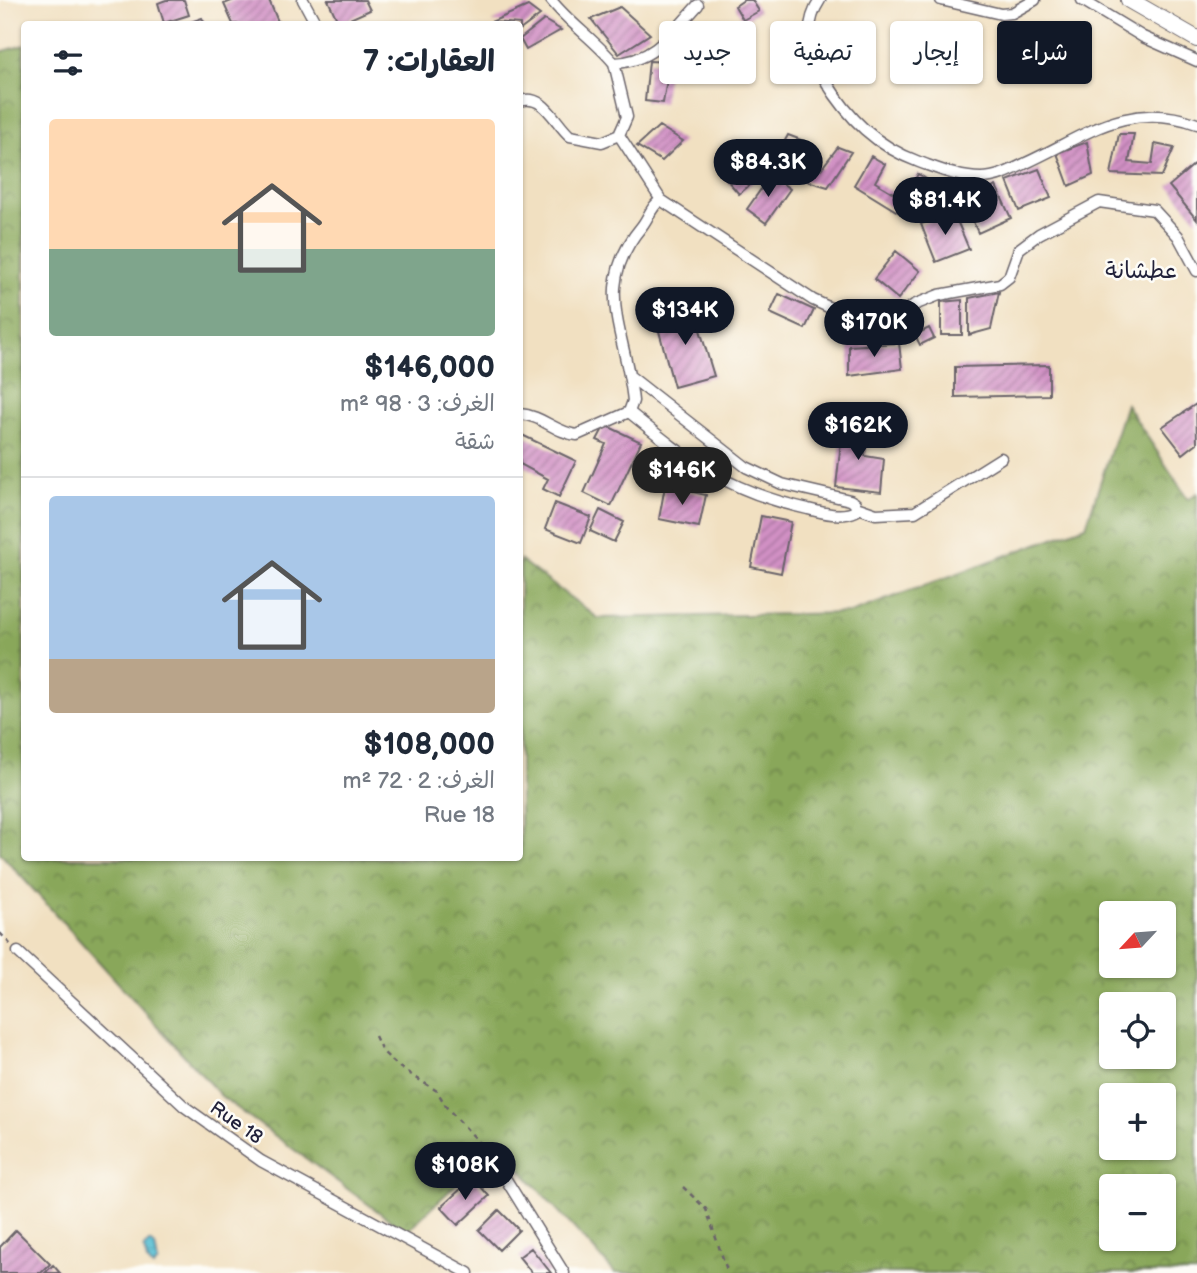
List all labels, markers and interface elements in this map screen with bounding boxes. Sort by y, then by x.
chip: جديد [659,21,756,84]
chip: تصفية [770,21,876,84]
chip: إيجار [890,21,983,84]
chip: شراء [997,21,1092,84]
icon: filters [49,44,87,82]
text: العقارات: 7 [363,44,495,80]
pin: $84.3K [711,140,825,199]
text: $84.3K [730,148,806,176]
icon: home [209,165,335,291]
pin: $81.4K [888,177,1002,237]
text: $81.4K [909,186,981,214]
district label: عطشانة [1105,257,1177,285]
pin: $134K [636,288,734,347]
text: $134K [651,296,719,324]
pin: $170K [825,300,923,359]
text: $170K [840,308,908,336]
text: $146,000 [364,350,495,386]
text: الغرف: 3 · 98 m² [340,390,495,418]
pin: $162K [809,402,907,462]
text: $162K [824,411,892,439]
text: شقة [455,428,495,456]
pin: $146K [633,448,731,507]
text: $146K [648,456,716,484]
icon: home [209,542,335,668]
text: $108,000 [363,727,495,763]
text: الغرف: 2 · 72 m² [342,767,495,795]
text: Rue 18 [424,801,495,829]
north arrow [1099,901,1176,978]
map controls [1099,901,1176,1251]
button: locate [1099,992,1176,1069]
button: + [1099,1083,1176,1160]
street label: Rue 18 [205,1097,267,1150]
pin: $108K [416,1142,514,1202]
text: $108K [431,1151,499,1179]
button: − [1099,1174,1176,1251]

